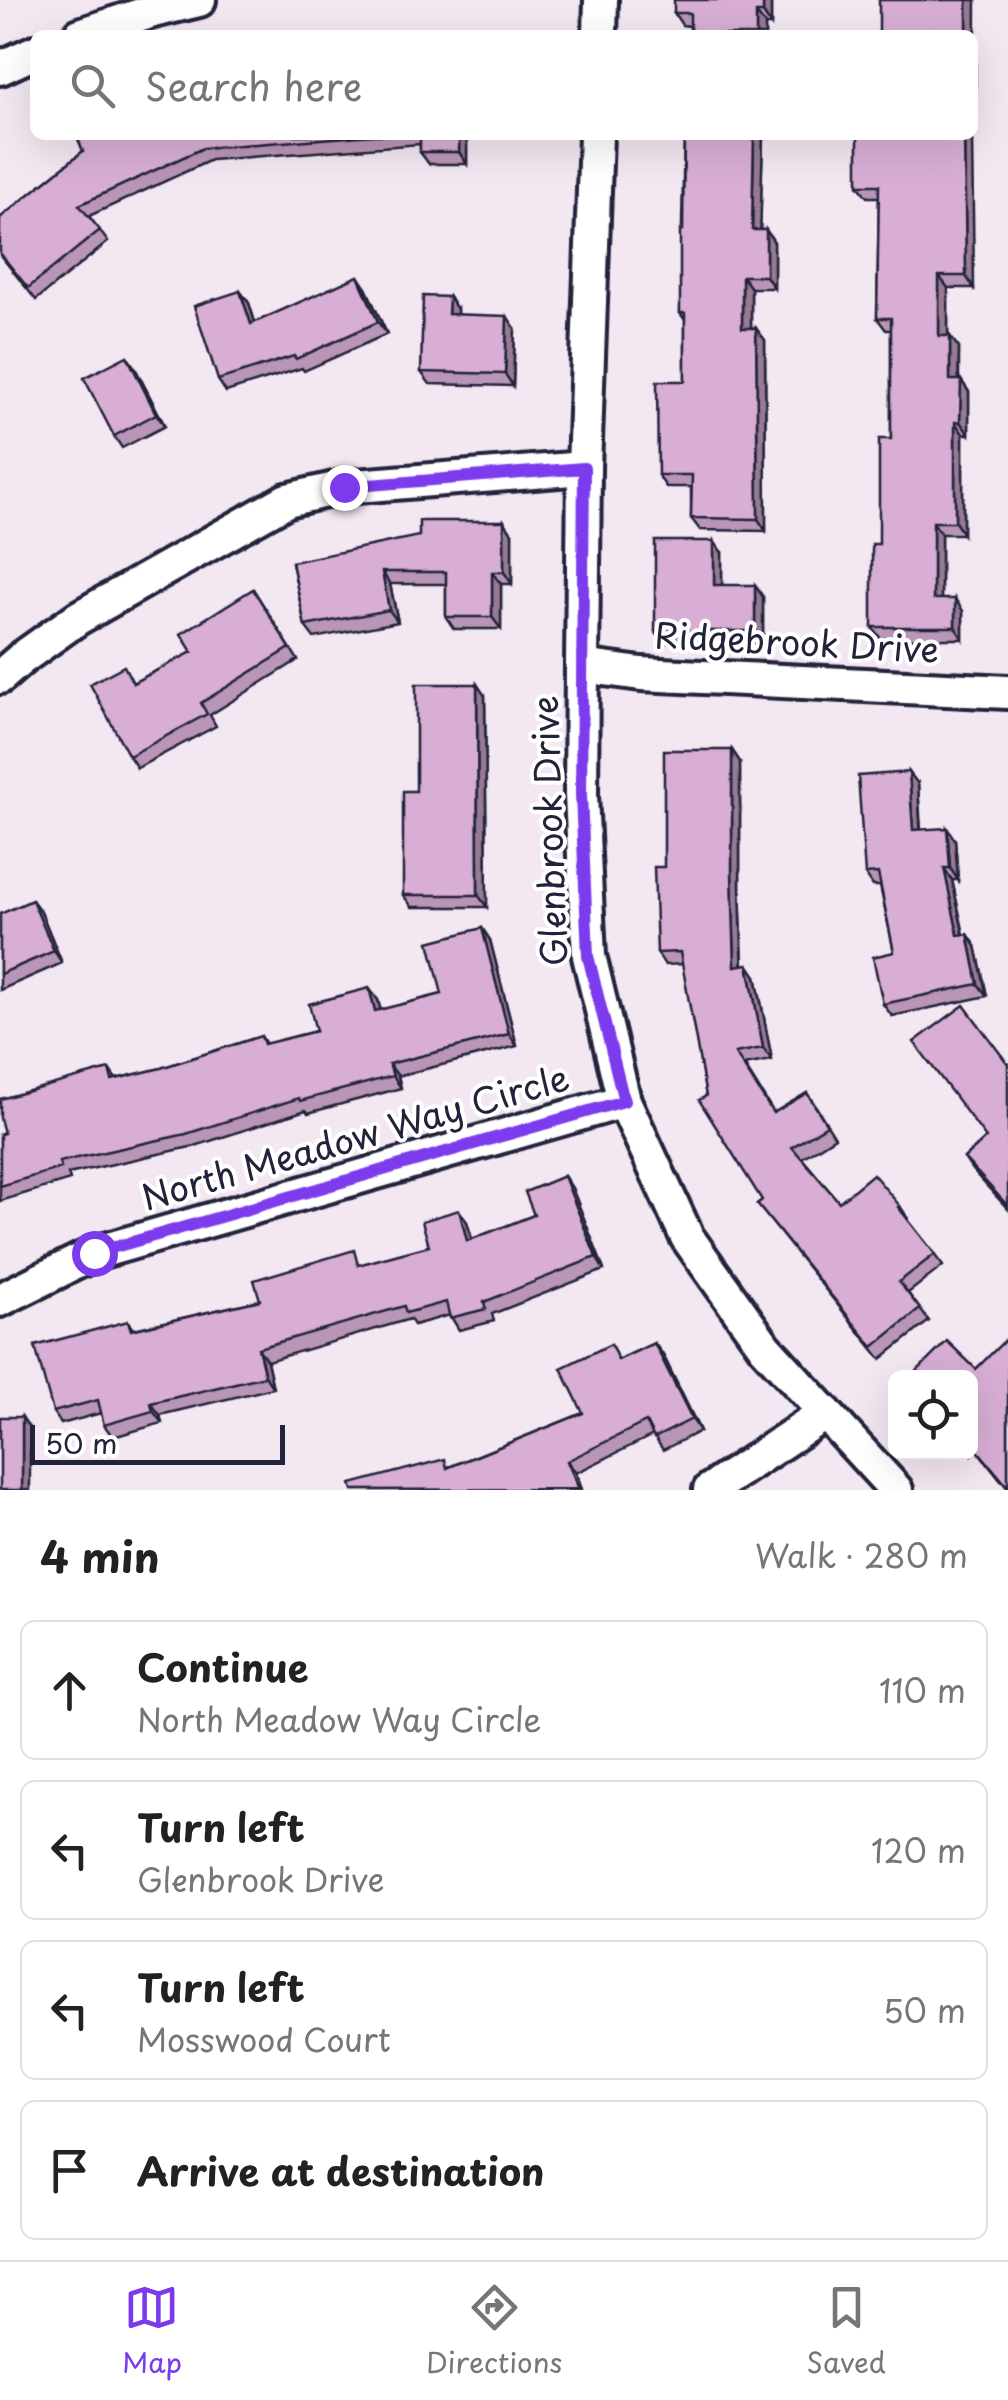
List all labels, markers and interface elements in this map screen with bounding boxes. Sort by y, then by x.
search box [30,30,978,140]
text: Search here [145,57,362,114]
icon: search [65,58,120,113]
route end [322,465,368,511]
street label: Ridgebrook Drive [653,607,941,675]
street label: Glenbrook Drive [517,695,579,967]
street label: North Meadow Way Circle [135,1050,575,1222]
route start [72,1231,118,1277]
map controls [888,1370,978,1460]
button: locate [888,1370,978,1460]
scale bar [30,1420,285,1464]
text: 50 m [45,1421,118,1464]
text: 4 min [40,1524,160,1587]
text: Walk · 280 m [755,1531,968,1579]
text: Continue [137,1638,308,1695]
icon: ahead [42,1663,97,1718]
text: 110 m [879,1666,966,1714]
text: North Meadow Way Circle [137,1695,542,1743]
text: Turn left [137,1798,305,1855]
icon: left [42,1823,97,1878]
text: 120 m [871,1826,966,1874]
text: Glenbrook Drive [137,1855,385,1903]
text: Turn left [137,1958,305,2015]
icon: left [42,1983,97,2038]
text: 50 m [883,1986,966,2034]
text: Mosswood Court [137,2015,391,2063]
text: Arrive at destination [137,2142,545,2199]
icon: arrive [42,2143,97,2198]
tab: Map [122,2280,182,2383]
tab: Directions [426,2280,562,2383]
tab: Saved [806,2280,886,2383]

